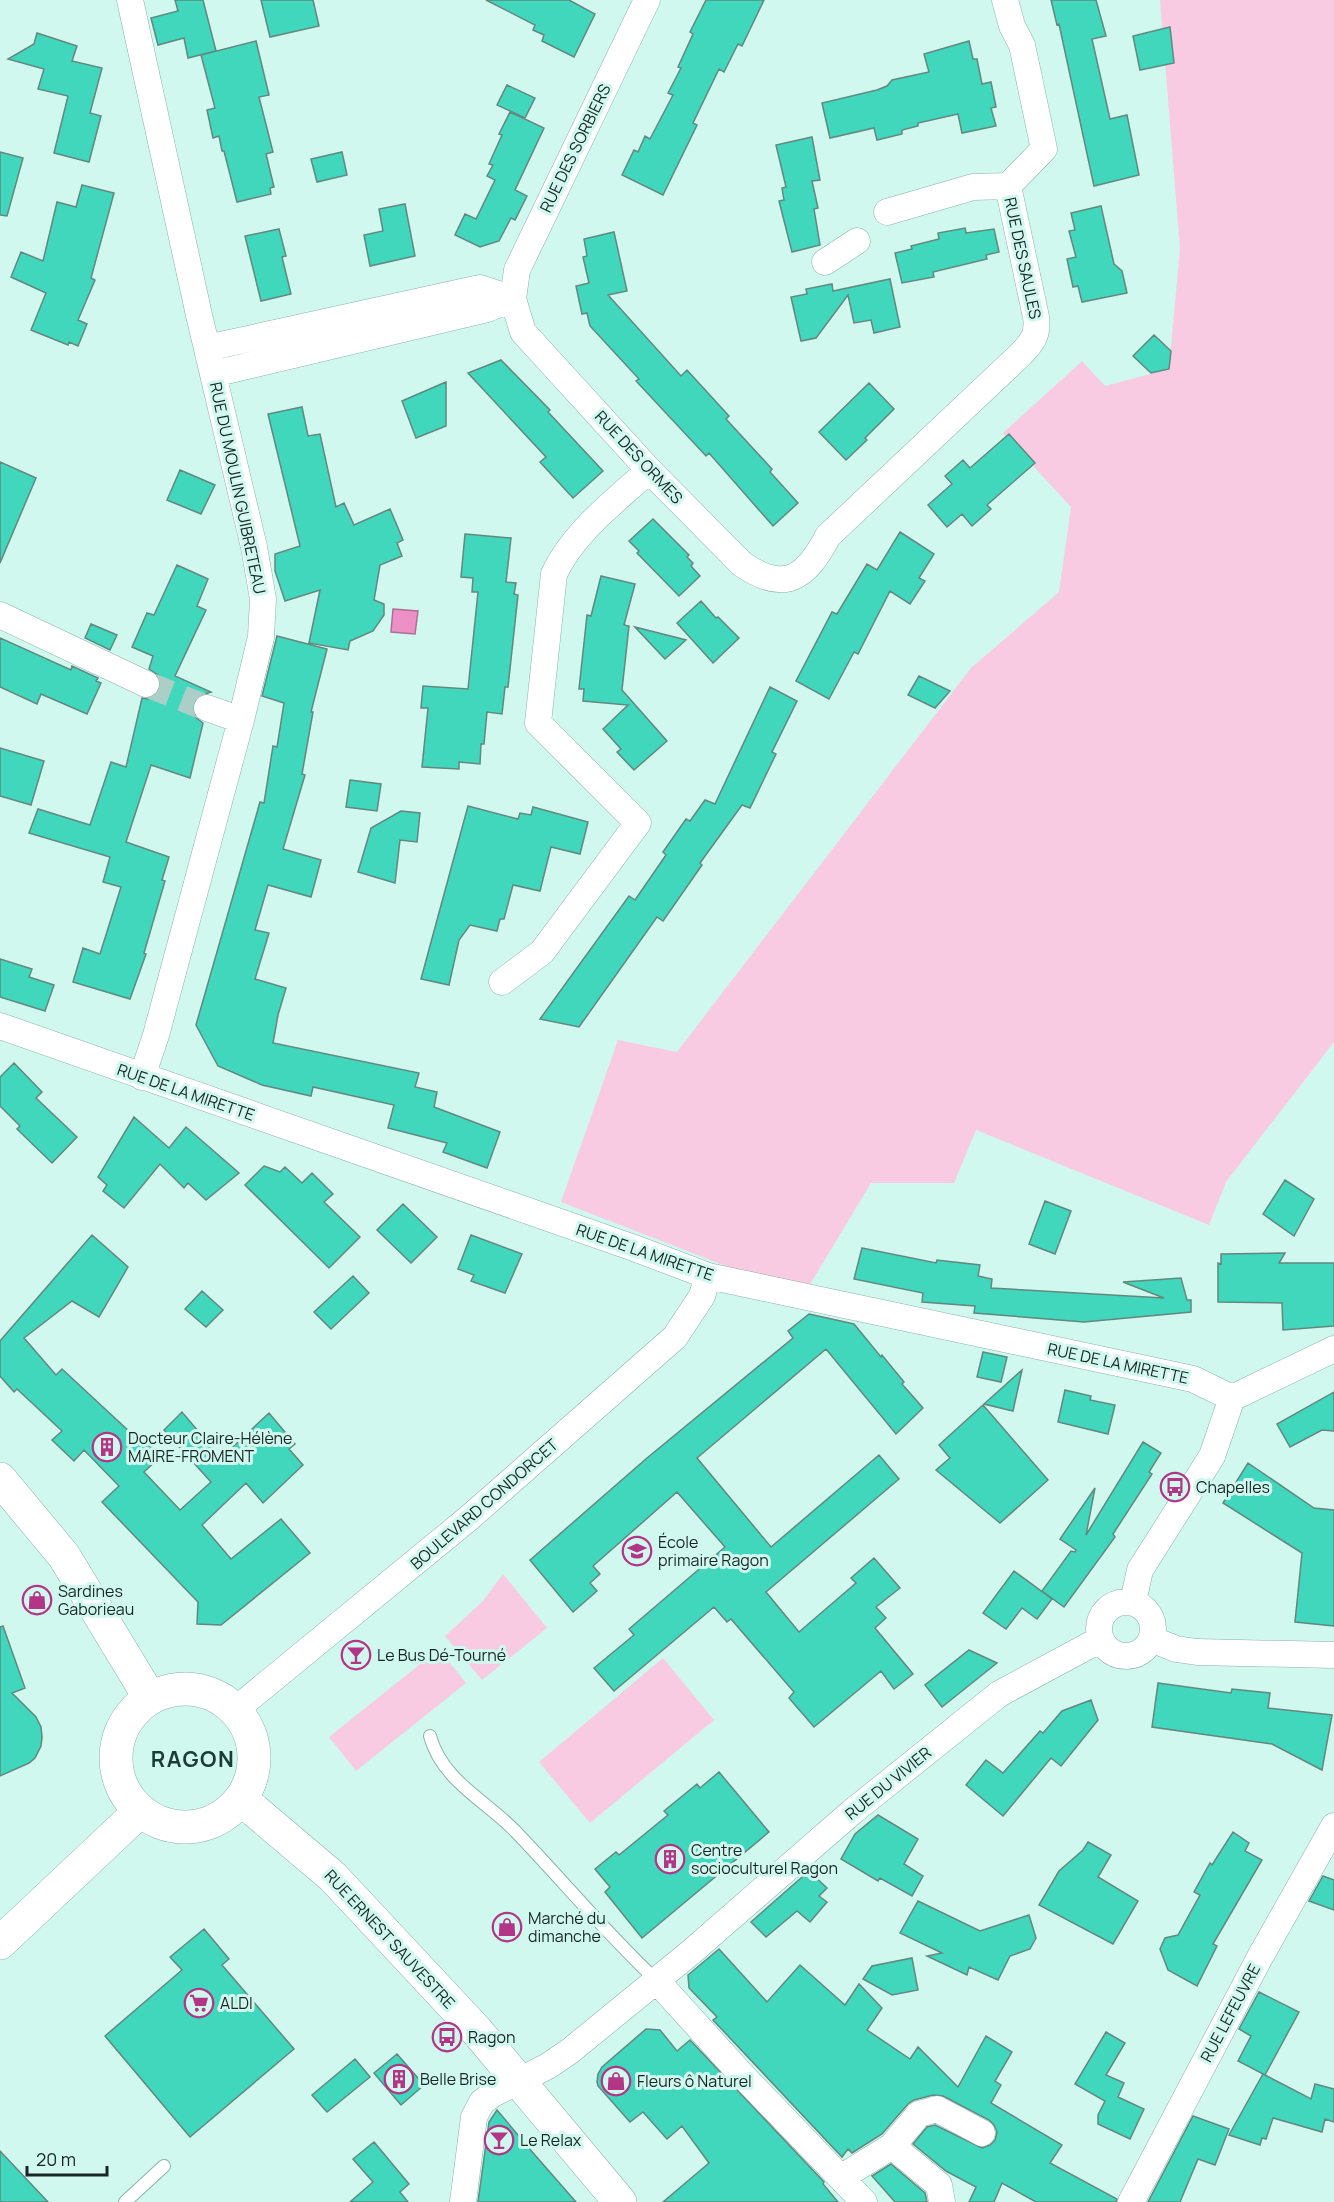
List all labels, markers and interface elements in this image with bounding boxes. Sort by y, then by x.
street label: RUE DES SORBIERS [534,80,616,216]
street label: RUE DES SAULES [999,195,1047,321]
street label: RUE DU MOULIN GUIBRETEAU [205,380,271,596]
street label: RUE DES ORMES [590,406,688,508]
street label: RUE DE LA MIRETTE [114,1058,258,1126]
street label: RUE DE LA MIRETTE [573,1218,717,1286]
street label: RUE DE LA MIRETTE [1045,1337,1191,1389]
place label: Docteur Claire-Hélène MAIRE-FROMENT [128,1427,292,1467]
building icon: Docteur Claire-Hélène MAIRE-FROMENT [91,1431,123,1463]
street label: BOULEVARD CONDORCET [405,1433,563,1574]
bus stop icon: Chapelles [1159,1471,1191,1503]
place label: Chapelles [1196,1476,1270,1498]
place label: École primaire Ragon [658,1531,769,1571]
school or university icon: École primaire Ragon [621,1535,653,1567]
place label: Sardines Gaborieau [58,1580,134,1620]
shop icon: Sardines Gaborieau [21,1584,53,1616]
bar icon: Le Bus Dé-Tourné [340,1639,372,1671]
place label: Le Bus Dé-Tourné [377,1644,506,1666]
street label: RUE DU VIVIER [840,1741,936,1825]
district label: RAGON [151,1744,235,1774]
place label: Centre socioculturel Ragon [691,1839,838,1879]
building icon: Centre socioculturel Ragon [654,1843,686,1875]
street label: RUE ERNEST SAUVESTRE [320,1865,460,2013]
place label: Marché du dimanche [528,1907,606,1947]
shop icon: Marché du dimanche [491,1911,523,1943]
street label: RUE LEFEUVRE [1195,1960,1265,2066]
supermarket icon: ALDI [183,1987,215,2019]
place label: ALDI [220,1992,253,2014]
bus stop icon: Ragon [431,2021,463,2053]
place label: Ragon [468,2026,515,2048]
building icon: Belle Brise [383,2063,415,2095]
shop icon: Fleurs ô Naturel [600,2065,632,2097]
place label: Belle Brise [420,2068,496,2090]
place label: Fleurs ô Naturel [637,2070,752,2092]
bar icon: Le Relax [483,2124,515,2156]
place label: Le Relax [520,2129,582,2151]
scale bar [27,2139,106,2177]
text: 20 m [36,2147,76,2171]

